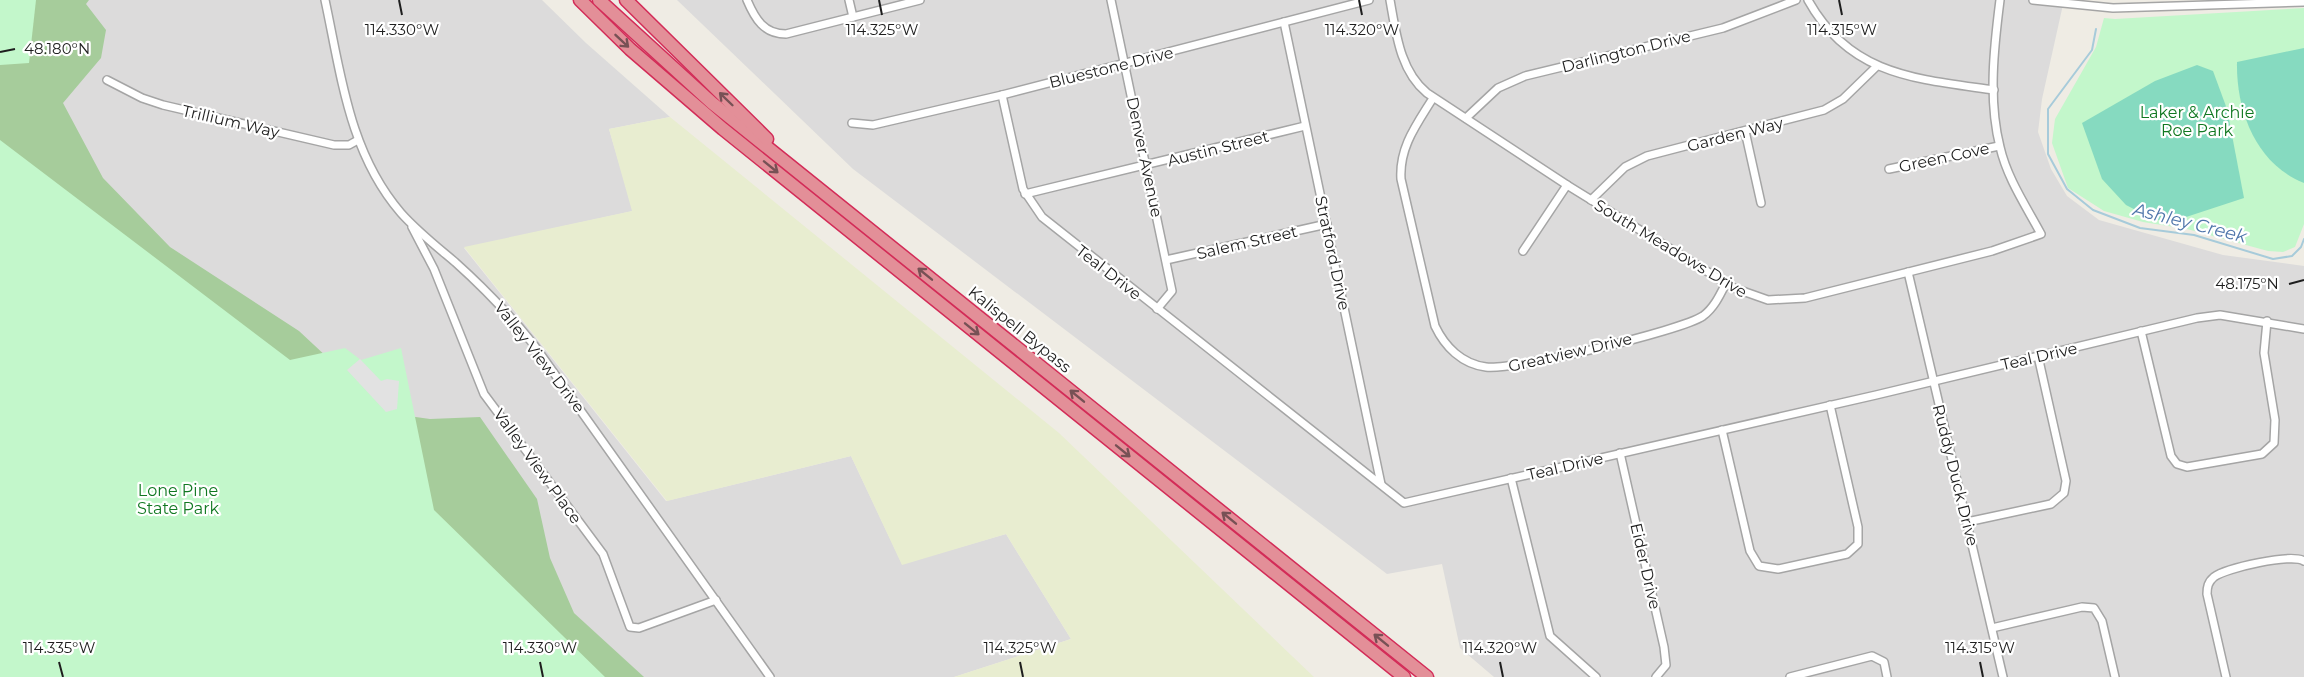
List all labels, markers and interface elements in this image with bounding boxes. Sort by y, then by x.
text: 114.330°W [365,20,440,39]
text: 114.325°W [846,20,919,39]
text: 114.320°W [1325,20,1400,39]
text: 114.315°W [1807,20,1877,39]
street label: Darlington Drive [1560,26,1693,77]
one-way arrow [614,33,629,47]
text: 48.180°N [24,39,90,58]
street label: Bluestone Drive [1047,43,1175,92]
one-way arrow [719,91,734,106]
street label: Denver Avenue [1122,95,1167,219]
street label: Trillium Way [180,101,282,142]
park label: Laker & Archie Roe Park [2140,103,2254,140]
street label: Garden Way [1685,113,1785,156]
street label: Austin Street [1165,127,1271,170]
street label: Green Cove [1897,139,1991,176]
one-way arrow [762,160,778,173]
street label: Stratford Drive [1311,194,1354,312]
street label: South Meadows Drive [1591,195,1751,302]
water label: Ashley Creek [2130,198,2250,248]
street label: Salem Street [1195,222,1300,263]
street label: Teal Drive [1072,241,1145,304]
one-way arrow [918,267,933,281]
text: 48.175°N [2215,274,2279,293]
street label: Kalispell Bypass [964,282,1075,377]
street label: Valley View Drive [490,298,589,417]
one-way arrow [963,322,979,335]
street label: Greatview Drive [1506,329,1634,376]
street label: Teal Drive [1999,339,2079,374]
one-way arrow [1069,390,1085,403]
street label: Ruddy Duck Drive [1929,402,1982,548]
street label: Valley View Place [490,405,586,527]
one-way arrow [1115,444,1131,457]
street label: Teal Drive [1525,449,1605,484]
park label: Lone Pine State Park [137,481,219,518]
one-way arrow [1221,512,1237,525]
street label: Eider Drive [1626,521,1665,611]
one-way arrow [1373,634,1389,647]
text: 114.335°W [23,638,96,657]
text: 114.330°W [503,638,578,657]
text: 114.325°W [984,638,1057,657]
text: 114.320°W [1463,638,1538,657]
text: 114.315°W [1945,638,2015,657]

